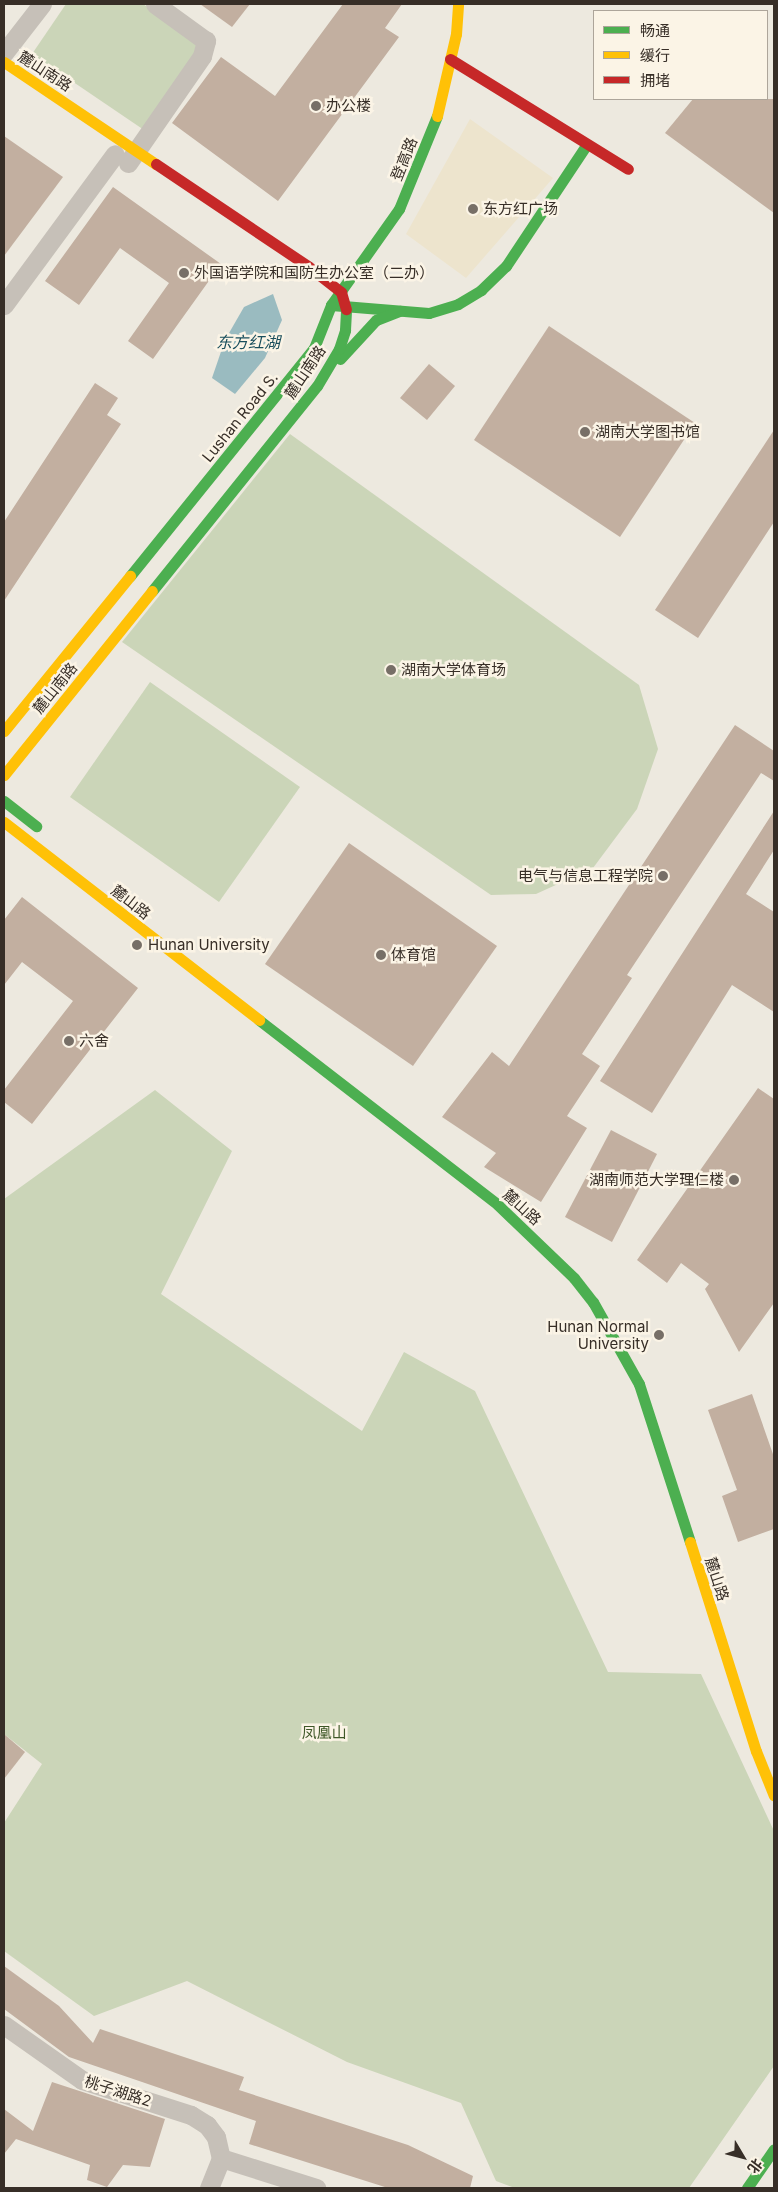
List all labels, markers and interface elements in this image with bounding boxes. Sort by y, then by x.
legend [593,10,768,100]
text: 畅通 [640,21,670,40]
text: 缓行 [640,46,670,65]
street label: 麓山南路 [15,47,75,95]
text: 拥堵 [640,71,670,90]
place label: 办公楼 [326,97,371,115]
marker: 办公楼 [310,100,322,112]
street label: 登高路 [387,135,421,183]
place label: 东方红广场 [483,200,558,218]
marker: 东方红广场 [467,203,479,215]
place label: 外国语学院和国防生办公室（二办） [194,264,434,282]
marker: 外国语学院和国防生办公室（二办） [178,267,190,279]
water label: 东方红湖 [216,332,280,352]
street label: 麓山南路 [281,342,329,402]
street label: Lushan Road S. [198,369,282,465]
place label: 湖南大学图书馆 [595,423,700,441]
marker: 湖南大学图书馆 [579,426,591,438]
street label: 麓山南路 [29,659,81,717]
place label: 湖南大学体育场 [401,661,506,679]
marker: 湖南大学体育场 [385,664,397,676]
place label: 电气与信息工程学院 [518,867,653,885]
marker: 电气与信息工程学院 [657,870,669,882]
street label: 麓山路 [108,881,154,923]
place label: Hunan University [148,936,270,954]
marker: Hunan University [130,938,144,952]
place label: 体育馆 [391,946,436,964]
marker: 体育馆 [375,949,387,961]
place label: 六舍 [79,1032,109,1050]
marker: 六舍 [63,1035,75,1047]
place label: 湖南师范大学理仁楼 [589,1171,724,1189]
marker: 湖南师范大学理仁楼 [728,1174,740,1186]
street label: 麓山路 [499,1185,545,1229]
place label: Hunan Normal University [547,1317,649,1352]
marker: Hunan Normal University [653,1329,665,1341]
street label: 麓山路 [701,1555,733,1603]
park label: 凤凰山 [302,1724,346,1742]
street label: 桃子湖路2 [82,2072,154,2110]
north arrow [718,2132,768,2182]
text: 北 [744,2156,766,2177]

